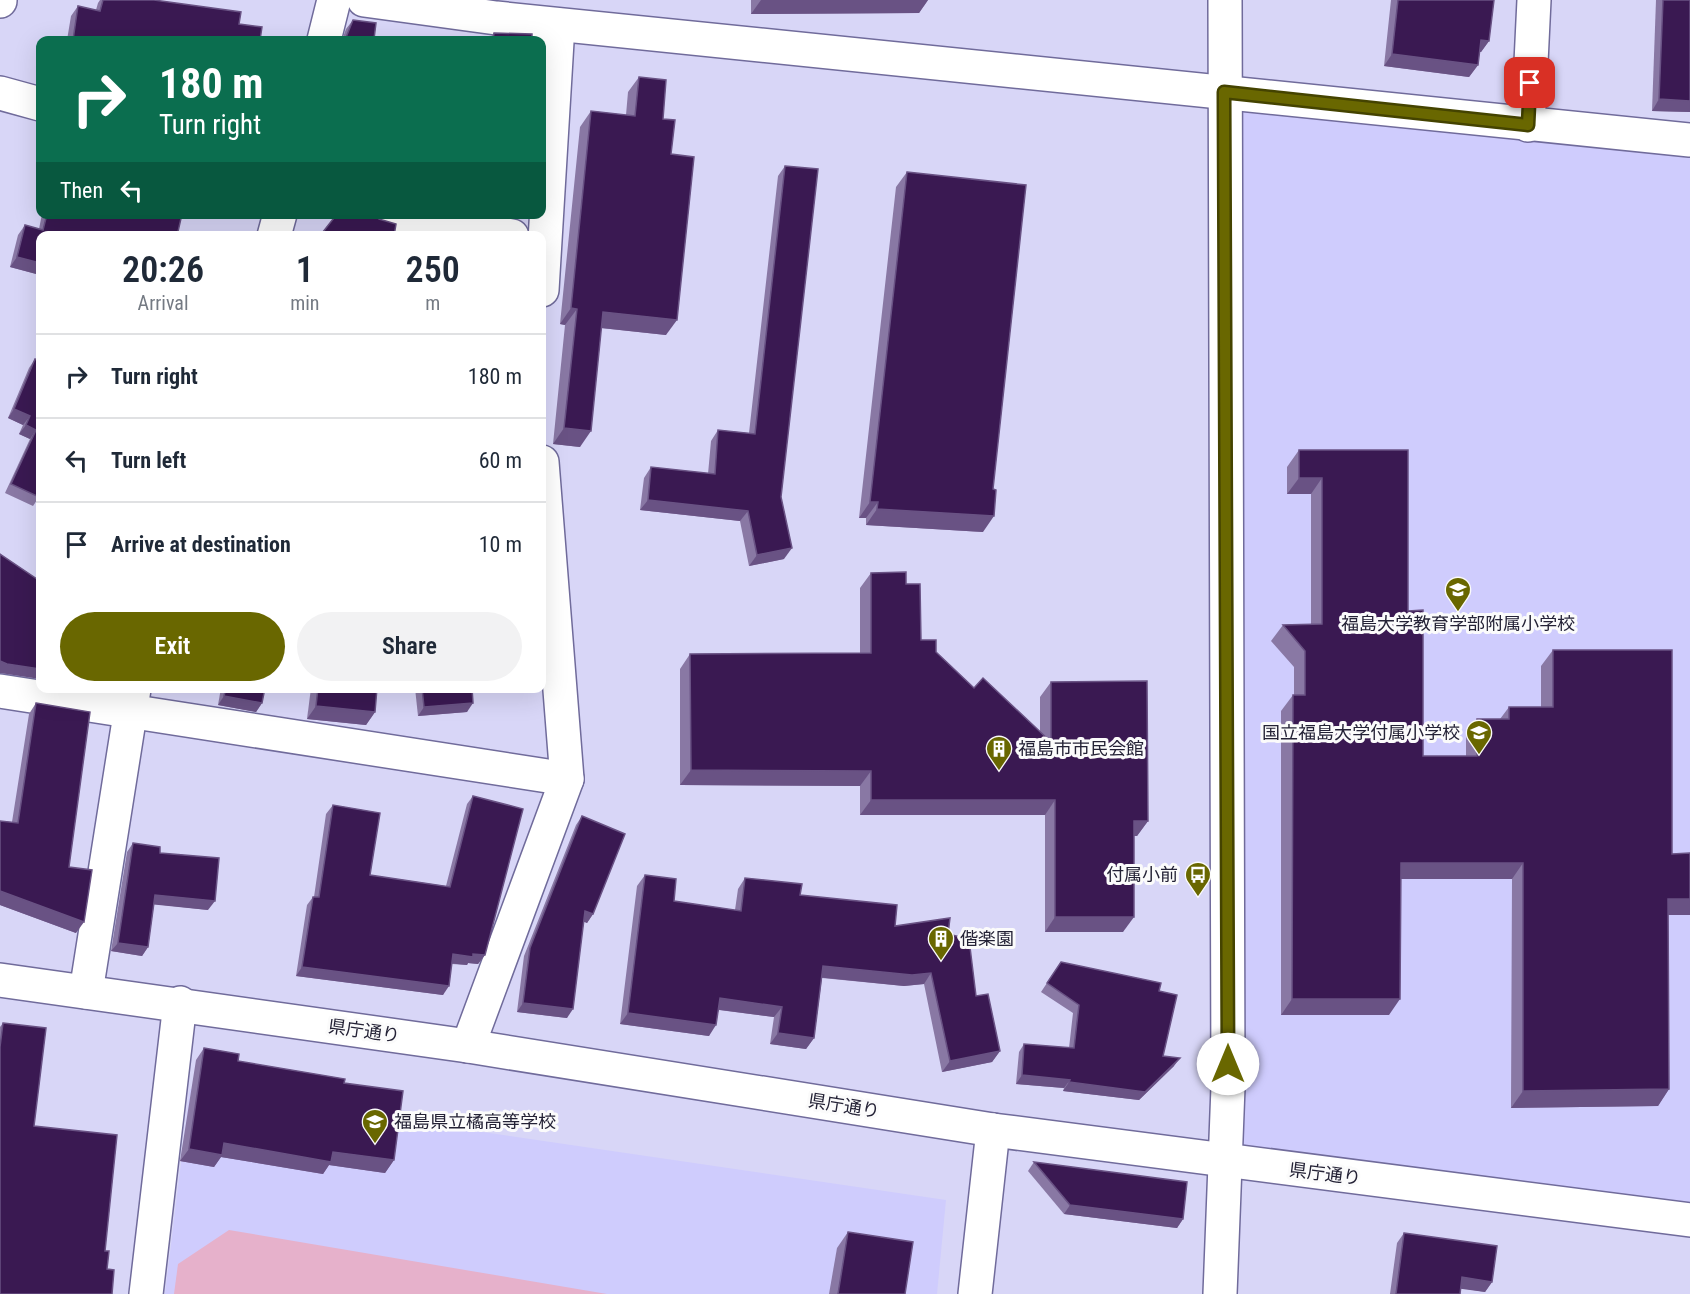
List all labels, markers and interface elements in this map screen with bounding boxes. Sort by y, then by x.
pin [1504,57,1555,108]
text: 180 m [159,59,264,108]
icon: right [60,60,138,138]
icon: arrive [1513,66,1546,99]
text: Turn right [159,109,261,141]
icon: left [115,174,148,207]
text: Then [60,178,103,203]
text: 20:26 [122,249,204,291]
text: 1 [296,249,314,291]
text: 250 [406,249,460,291]
text: Arrival [138,291,189,315]
text: min [290,291,319,315]
text: m [425,291,440,315]
icon: right [60,360,93,393]
text: Turn right [111,364,198,389]
text: 180 m [468,364,522,389]
icon: left [60,444,93,477]
text: Turn left [111,448,186,473]
text: 60 m [479,448,522,473]
icon: arrive [60,528,93,561]
text: Arrive at destination [111,532,291,557]
text: 10 m [479,532,522,557]
school or university icon: 福島大学教育学部附属小学校 [1443,575,1473,613]
button: Exit [60,612,285,681]
button: Share [297,612,522,681]
place label: 福島大学教育学部附属小学校 [1341,613,1575,634]
school or university icon: 国立福島大学付属小学校 [1464,718,1494,756]
place label: 国立福島大学付属小学校 [1262,722,1460,743]
building icon: 福島市市民会館 [984,734,1014,772]
place label: 福島市市民会館 [1018,738,1144,759]
bus stop icon: 付属小前 [1183,860,1213,898]
place label: 付属小前 [1106,864,1178,885]
building icon: 偕楽園 [926,924,956,962]
place label: 偕楽園 [960,928,1014,949]
street label: 県庁通り [327,1015,401,1046]
position arrow [1196,1032,1260,1096]
street label: 県庁通り [807,1090,881,1122]
school or university icon: 福島県立橘高等学校 [360,1107,390,1145]
place label: 福島県立橘高等学校 [394,1111,556,1132]
street label: 県庁通り [1288,1159,1362,1188]

